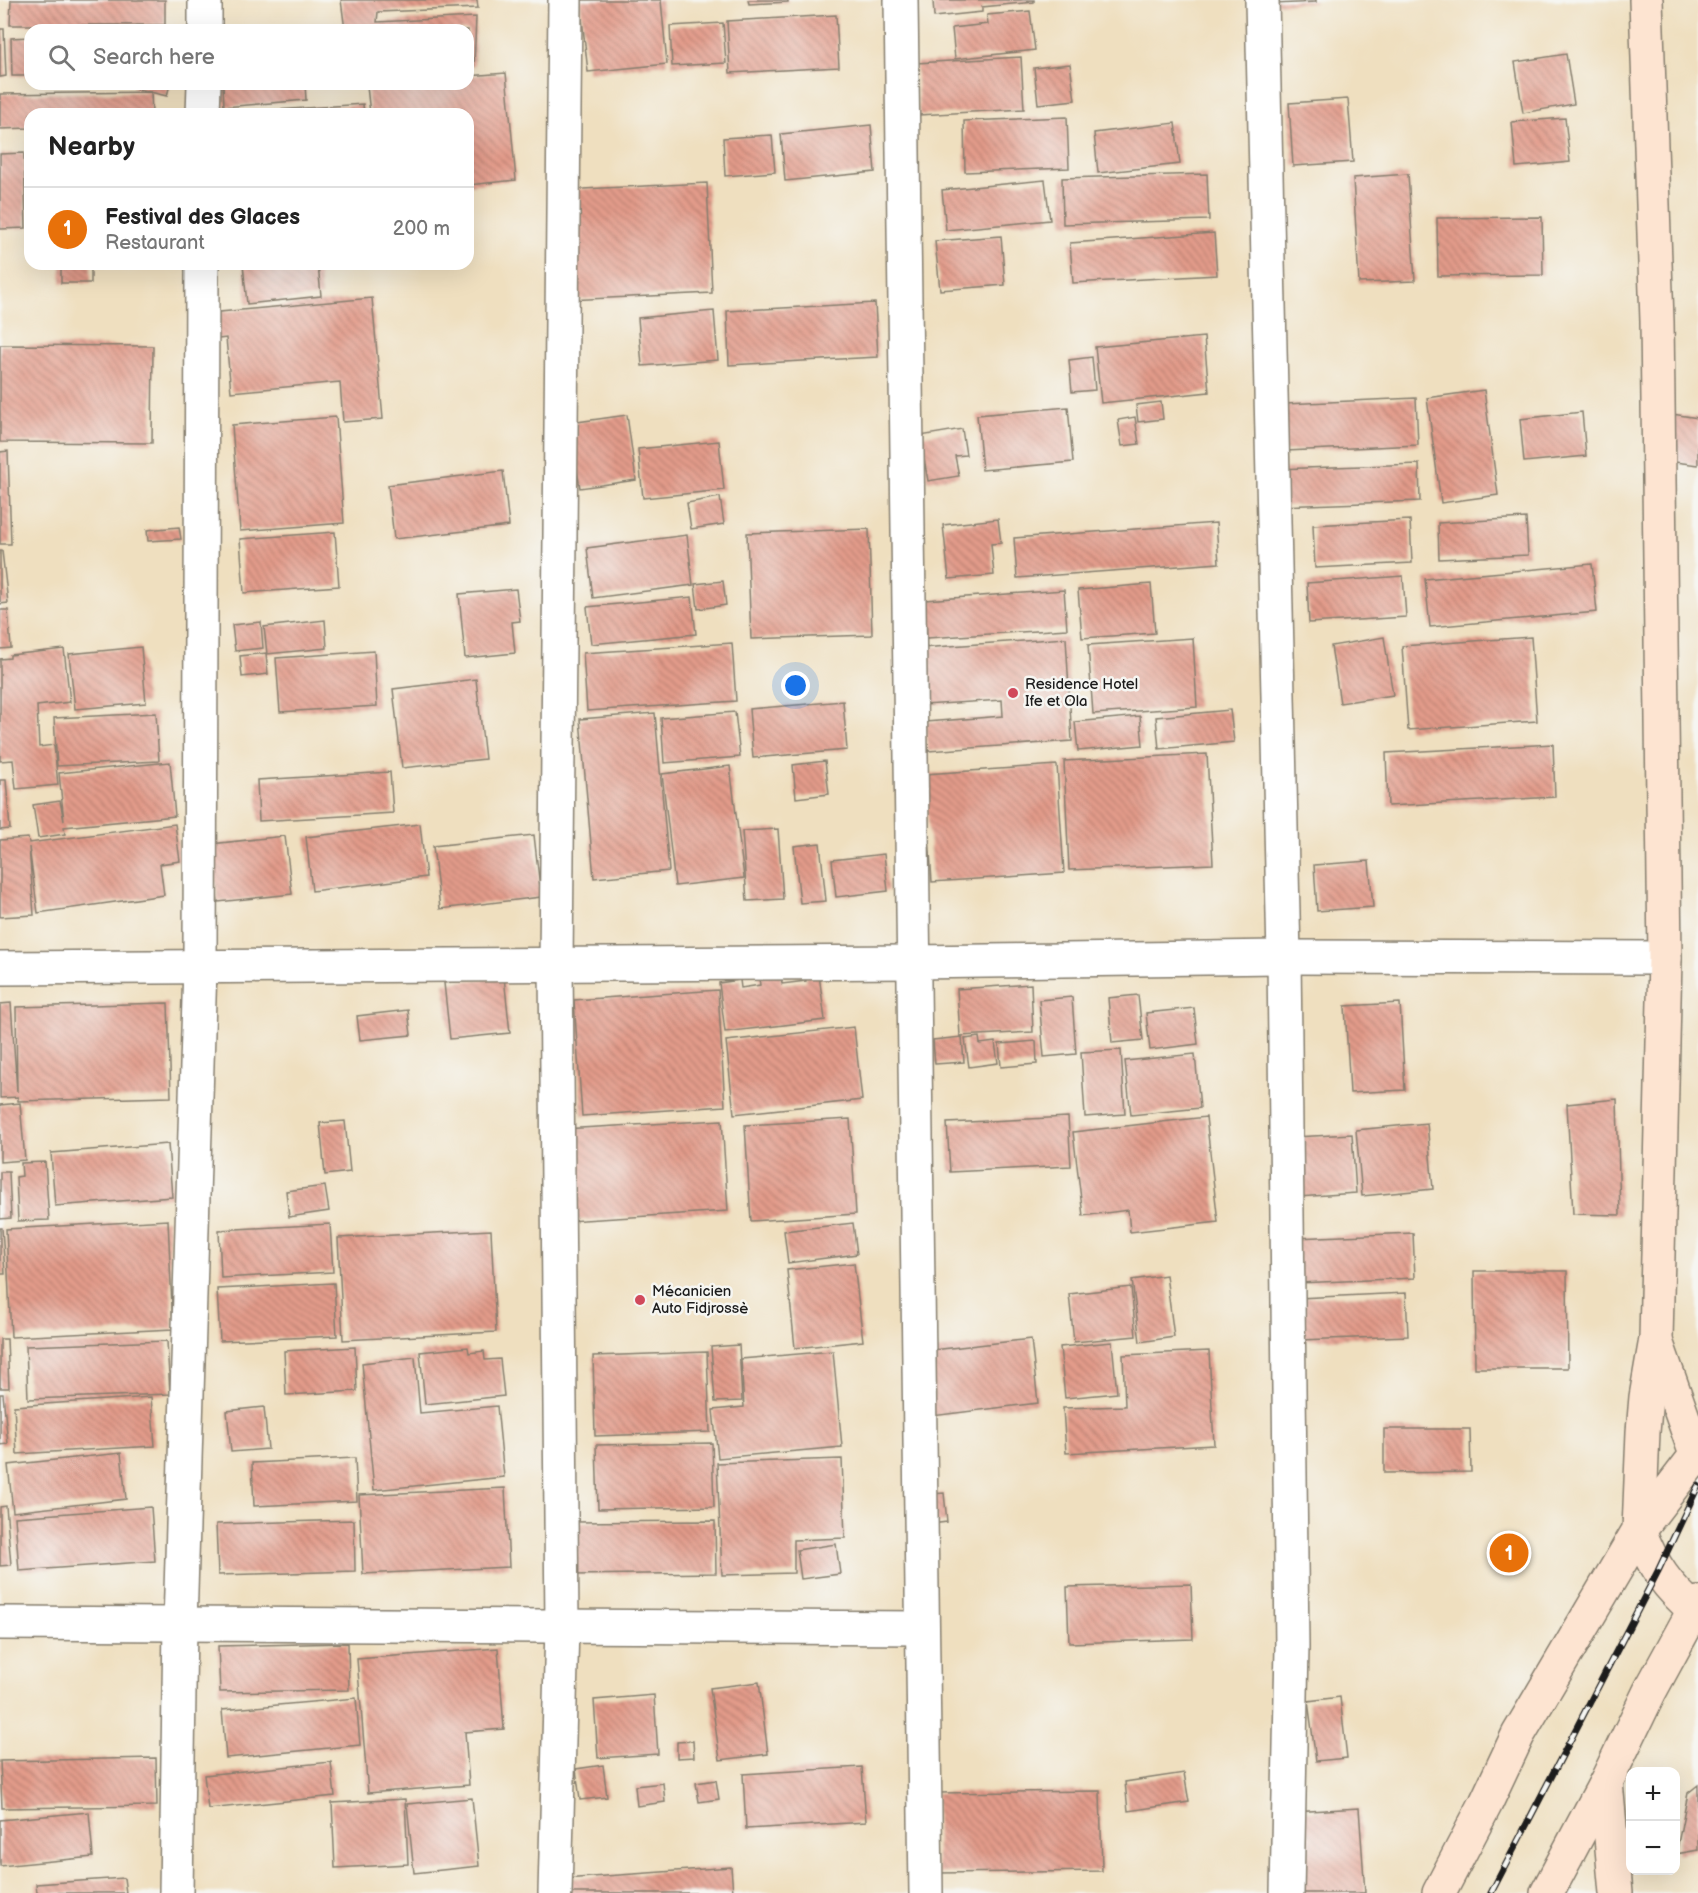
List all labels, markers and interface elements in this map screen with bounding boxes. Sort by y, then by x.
search box [24,24,474,90]
icon: search [45,41,78,74]
text: Search here [93,44,215,71]
text: Nearby [48,132,135,163]
text: Festival des Glaces [105,204,300,231]
text: 1 [63,217,72,241]
text: 200 m [393,217,450,241]
text: Restaurant [105,231,205,255]
your location [781,671,810,700]
place label: Residence Hotel Ife et Ola [1025,675,1138,711]
marker: Residence Hotel Ife et Ola [1006,686,1020,700]
place label: Mécanicien Auto Fidjrossè [652,1282,748,1318]
marker: Mécanicien Auto Fidjrossè [633,1293,647,1307]
pin: 1 [1490,1530,1528,1576]
map controls [1626,1767,1680,1875]
button: + [1626,1767,1680,1821]
button: − [1626,1821,1680,1875]

